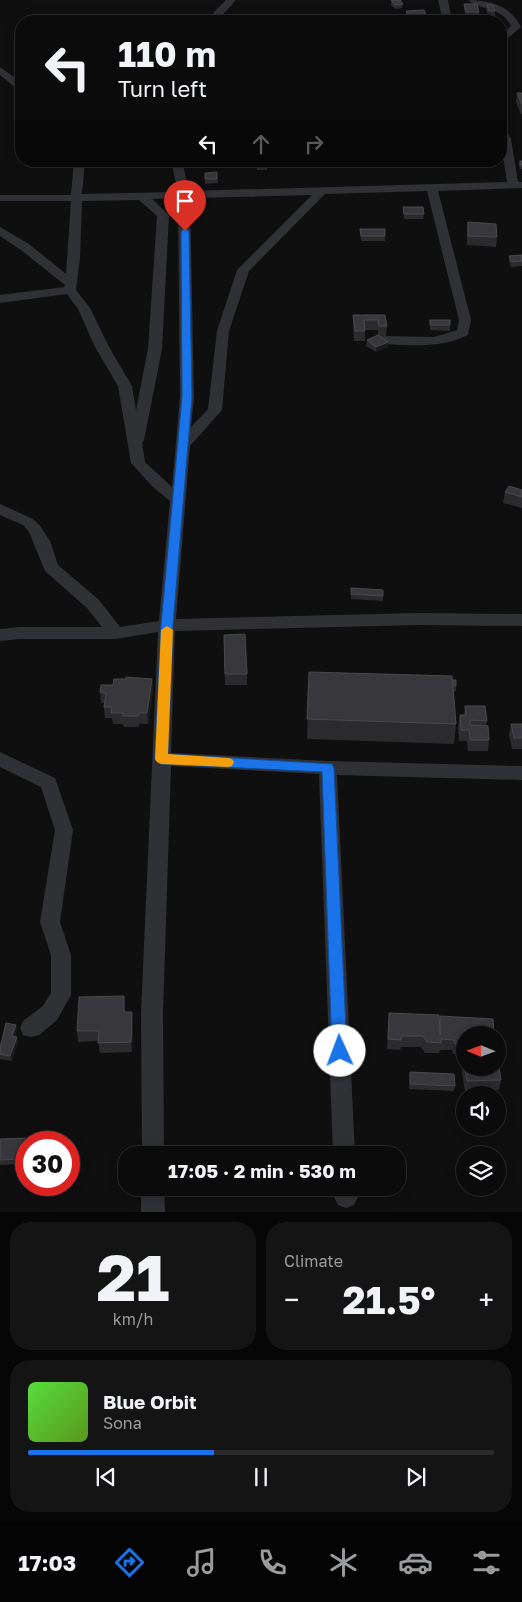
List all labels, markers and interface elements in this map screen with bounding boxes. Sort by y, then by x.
text: 110 m [118,33,216,75]
icon: left [35,35,100,100]
text: Turn left [118,75,207,102]
icon: left [194,130,222,158]
icon: ahead [247,130,275,158]
icon: right [300,130,328,158]
pin [164,180,206,231]
icon: arrive [171,187,199,215]
position arrow [313,1024,365,1076]
north arrow [456,1026,506,1076]
map controls [456,1026,506,1196]
button: sound [456,1086,506,1136]
speed limit sign: 30 [15,1131,80,1196]
button: layers [456,1146,506,1196]
text: 17:05 · 2 min · 530 m [168,1159,356,1182]
text: 21 [96,1237,170,1315]
text: Climate [284,1251,343,1271]
text: 21.5° [343,1277,435,1322]
text: − [284,1283,299,1316]
text: + [479,1283,494,1316]
text: km/h [113,1309,153,1329]
text: Blue Orbit [103,1390,197,1413]
text: Sona [103,1413,142,1433]
icon: previous [92,1463,120,1491]
icon: pause [247,1463,275,1491]
icon: next [402,1463,430,1491]
icon: directions [112,1545,147,1580]
icon: music [184,1545,219,1580]
icon: phone [255,1545,290,1580]
icon: climate [326,1545,361,1580]
icon: car [398,1545,433,1580]
icon: filters [469,1545,504,1580]
text: 17:03 [18,1549,76,1576]

